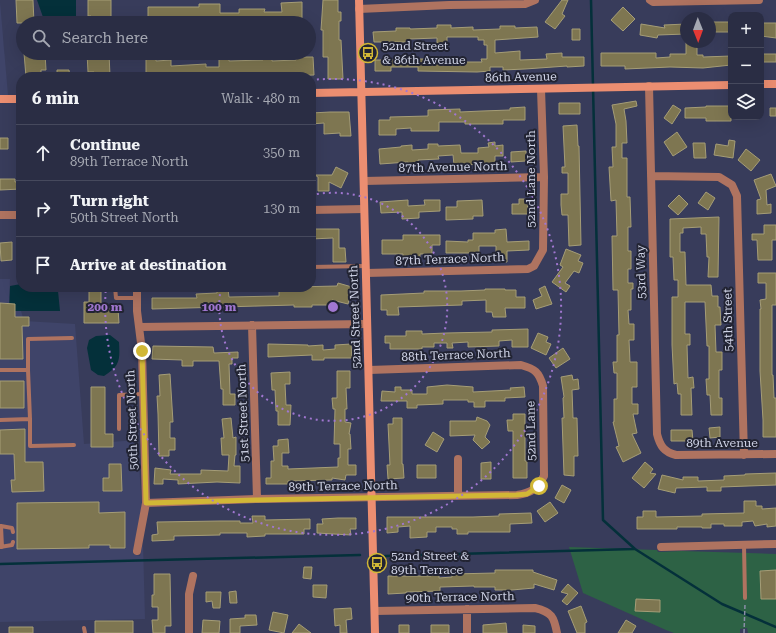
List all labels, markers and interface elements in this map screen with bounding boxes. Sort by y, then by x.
north arrow [680,12,716,48]
map controls [728,12,764,120]
button: + [728,12,764,48]
search box [16,16,316,60]
icon: search [30,27,52,49]
text: Search here [62,29,148,47]
place label: 52nd Street & 86th Avenue [382,39,466,67]
bus stop icon: 52nd Street & 86th Avenue [357,42,379,64]
button: − [728,48,764,84]
street label: 86th Avenue [485,69,557,85]
button: layers [728,84,764,120]
text: 6 min [32,88,79,108]
text: Walk · 480 m [221,91,300,106]
street label: 52nd Lane North [524,130,538,228]
text: Continue [70,136,140,154]
icon: ahead [32,142,54,164]
text: 350 m [263,145,300,160]
text: 89th Terrace North [70,154,188,169]
street label: 87th Avenue North [398,159,508,175]
text: Turn right [70,192,149,210]
icon: right [32,198,54,220]
text: 130 m [263,201,300,216]
text: 50th Street North [70,210,179,225]
street label: 53rd Way [634,244,648,299]
street label: 87th Terrace North [395,250,505,268]
icon: arrive [32,254,54,276]
text: Arrive at destination [70,256,226,274]
street label: 52nd Street North [346,265,364,369]
street label: 54th Street [720,288,736,352]
text: 200 m [88,300,123,314]
text: 100 m [202,300,237,314]
centre of rings [326,300,340,314]
route end [133,342,151,360]
street label: 88th Terrace North [401,346,511,364]
street label: 51st Street North [234,363,252,462]
street label: 50th Street North [123,369,141,470]
street label: 52nd Lane [523,400,539,461]
street label: 89th Avenue [686,436,758,450]
route start [530,477,548,495]
street label: 89th Terrace North [288,478,398,494]
place label: 52nd Street & 89th Terrace [391,549,469,577]
bus stop icon: 52nd Street & 89th Terrace [366,552,388,574]
street label: 90th Terrace North [405,589,515,605]

